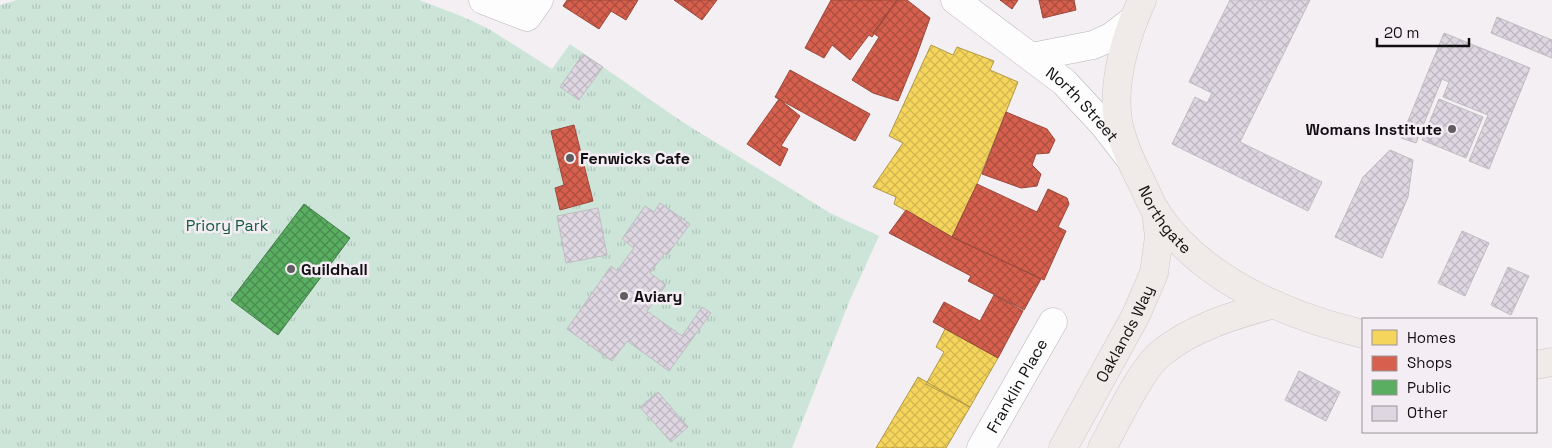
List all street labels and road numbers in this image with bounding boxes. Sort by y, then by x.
street label: North Street [1042,62,1123,146]
street label: Northgate [1134,182,1196,258]
street label: Oaklands Way [1091,282,1159,386]
street label: Franklin Place [982,335,1052,437]

